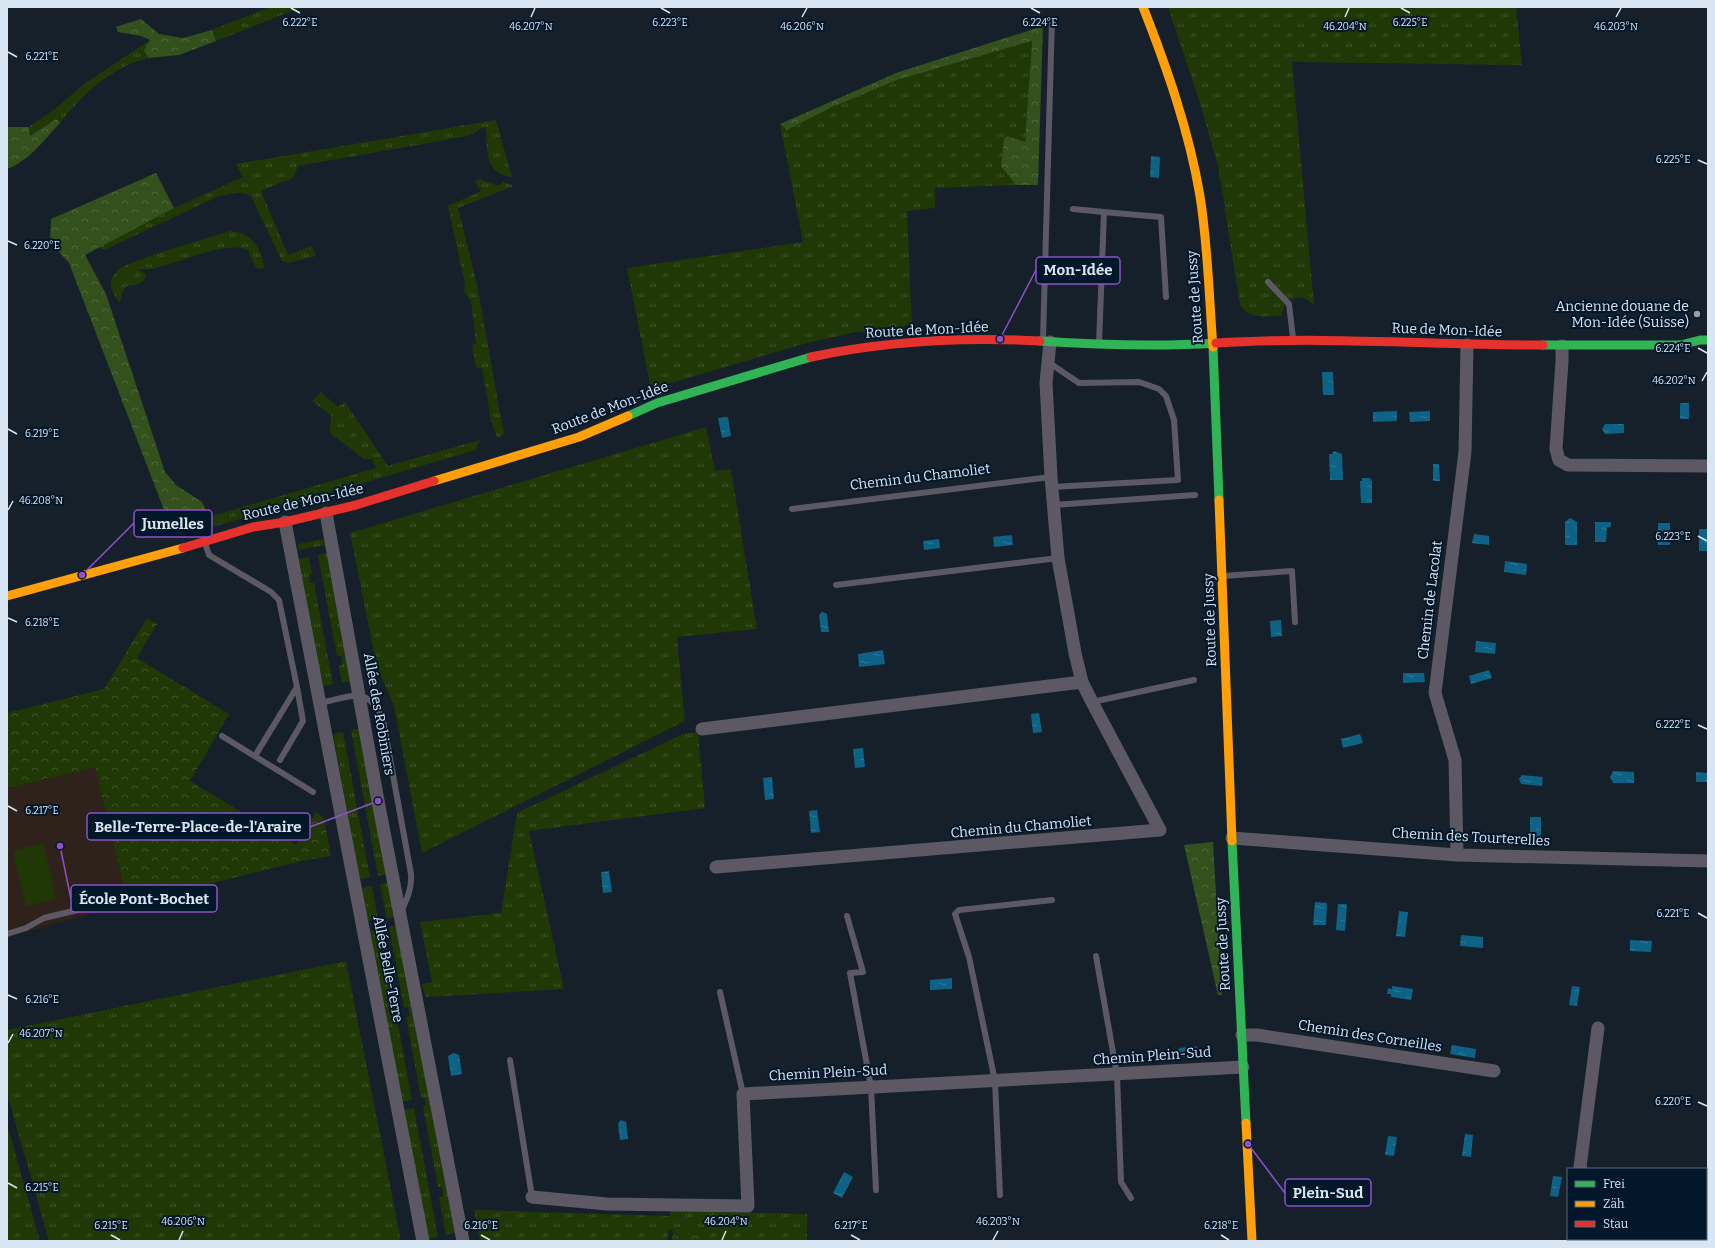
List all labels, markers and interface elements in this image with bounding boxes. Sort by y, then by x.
text: 6.222°E [282,17,318,29]
text: 6.223°E [652,17,688,29]
text: 6.224°E [1023,17,1057,29]
text: 6.225°E [1393,17,1427,29]
text: 46.207°N [509,21,553,33]
text: 46.206°N [780,21,824,33]
text: 46.204°N [1323,21,1367,33]
text: 46.203°N [1594,21,1638,33]
text: 6.221°E [25,51,59,63]
text: 6.225°E [1656,154,1690,166]
text: 6.220°E [24,240,60,252]
street label: Route de Jussy [1183,249,1207,344]
callout: Mon-Idée [1036,257,1120,284]
text: Mon-Idée [1044,261,1112,279]
place label: Ancienne douane de Mon-Idée (Suisse) [1556,298,1689,331]
marker: Ancienne douane de Mon-Idée (Suisse) [1692,309,1702,319]
street label: Route de Mon-Idée [865,318,989,342]
street label: Rue de Mon-Idée [1391,320,1503,340]
text: 6.224°E [1656,343,1690,355]
text: 46.202°N [1652,375,1696,387]
street label: Route de Mon-Idée [549,378,671,438]
text: 6.219°E [25,428,59,440]
street label: Chemin du Chamoliet [849,460,991,494]
street label: Route de Mon-Idée [241,480,365,524]
text: 46.208°N [19,495,63,507]
callout: Jumelles [134,510,212,537]
text: Jumelles [141,515,204,533]
text: 6.223°E [1655,531,1691,543]
street label: Chemin de Lacolat [1414,540,1446,660]
street label: Route de Jussy [1200,572,1220,667]
text: 6.218°E [25,617,59,629]
street label: Allée des Robiniers [360,651,398,777]
text: 6.222°E [1655,719,1691,731]
text: 6.217°E [25,805,59,817]
street label: Chemin du Chamoliet [950,812,1092,842]
callout: Belle-Terre-Place-de-l'Araire [87,813,310,840]
text: Belle-Terre-Place-de-l'Araire [95,818,302,836]
street label: Chemin des Tourterelles [1391,824,1551,850]
callout: École Pont-Bochet [71,885,217,912]
text: École Pont-Bochet [79,890,209,908]
street label: Route de Jussy [1212,896,1234,991]
text: 6.221°E [1656,908,1690,920]
street label: Allée Belle-Terre [369,914,407,1024]
text: 6.216°E [25,994,59,1006]
street label: Chemin des Corneilles [1297,1016,1443,1056]
text: 46.207°N [19,1028,63,1040]
street label: Chemin Plein-Sud [1092,1043,1212,1069]
street label: Chemin Plein-Sud [768,1061,888,1085]
text: 6.220°E [1655,1096,1691,1108]
legend [1567,1168,1707,1240]
text: Frei [1603,1177,1625,1191]
callout: Plein-Sud [1285,1179,1371,1206]
text: 6.215°E [25,1182,59,1194]
text: Plein-Sud [1293,1184,1363,1202]
text: Zäh [1603,1197,1625,1211]
text: 46.206°N [161,1216,205,1228]
text: 46.204°N [704,1216,748,1228]
text: 46.203°N [976,1216,1020,1228]
text: Stau [1603,1217,1629,1231]
text: 6.215°E [94,1220,128,1232]
text: 6.216°E [464,1220,498,1232]
text: 6.217°E [834,1220,868,1232]
text: 6.218°E [1204,1220,1238,1232]

